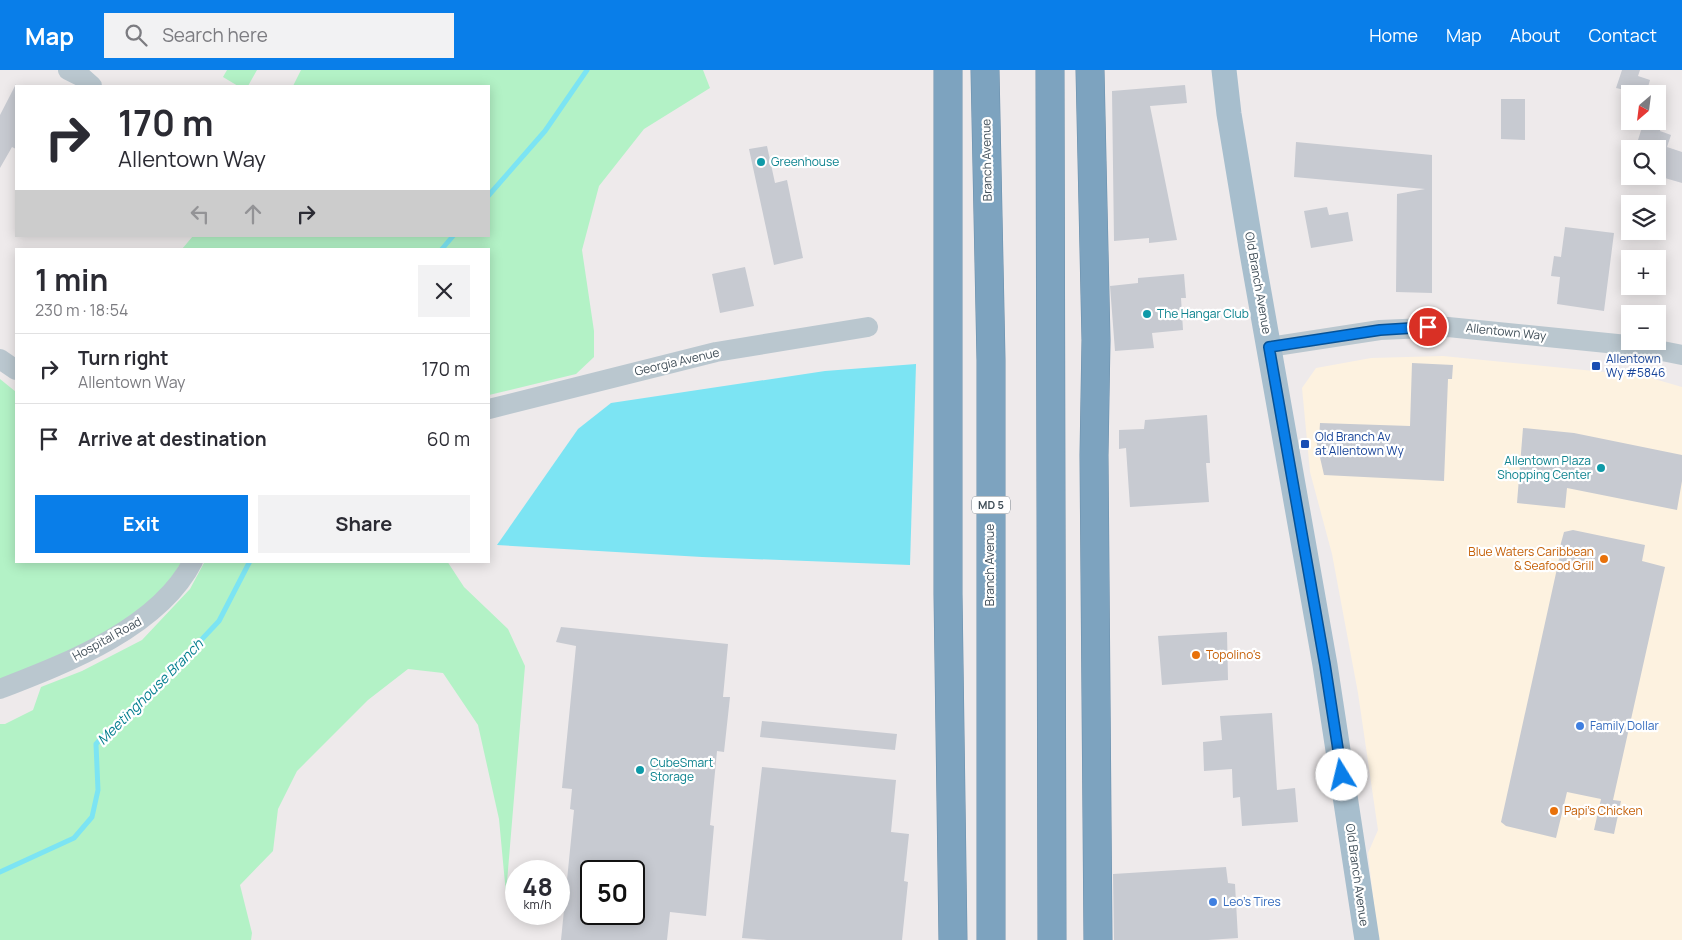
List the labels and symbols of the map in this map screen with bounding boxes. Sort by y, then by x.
north arrow [1621,85,1666,130]
street label: Branch Avenue [977,119,996,201]
place label: Greenhouse [771,153,839,170]
marker: Greenhouse [755,156,767,168]
street label: Old Branch Avenue [1241,230,1276,335]
place label: The Hangar Club [1157,305,1249,322]
pin [1407,306,1449,348]
marker: The Hangar Club [1141,308,1153,320]
street label: Allentown Way [1465,319,1548,344]
street label: Georgia Avenue [633,343,721,380]
place label: Allentown Wy #5846 [1606,350,1665,381]
marker: Allentown Wy #5846 [1590,360,1602,372]
place label: Old Branch Av at Allentown Wy [1315,428,1404,459]
marker: Old Branch Av at Allentown Wy [1299,438,1311,450]
place label: Allentown Plaza Shopping Center [1497,452,1592,483]
marker: Allentown Plaza Shopping Center [1595,462,1607,474]
road number: MD 5 [972,496,1010,514]
street label: Branch Avenue [981,524,998,606]
place label: Blue Waters Caribbean & Seafood Grill [1468,543,1594,574]
marker: Blue Waters Caribbean & Seafood Grill [1598,553,1610,565]
street label: Hospital Road [69,613,144,665]
water label: Meetinghouse Branch [93,634,207,749]
place label: Topolino's [1206,646,1261,663]
marker: Topolino's [1190,649,1202,661]
place label: Family Dollar [1590,717,1659,734]
marker: Family Dollar [1574,720,1586,732]
position arrow [1315,748,1367,800]
place label: CubeSmart Storage [650,754,713,785]
marker: CubeSmart Storage [634,764,646,776]
place label: Papi's Chicken [1564,802,1643,819]
marker: Papi's Chicken [1548,805,1560,817]
street label: Old Branch Avenue [1342,823,1373,927]
speed limit sign: 50 [580,860,645,925]
place label: Leo's Tires [1223,893,1281,910]
marker: Leo's Tires [1207,896,1219,908]

